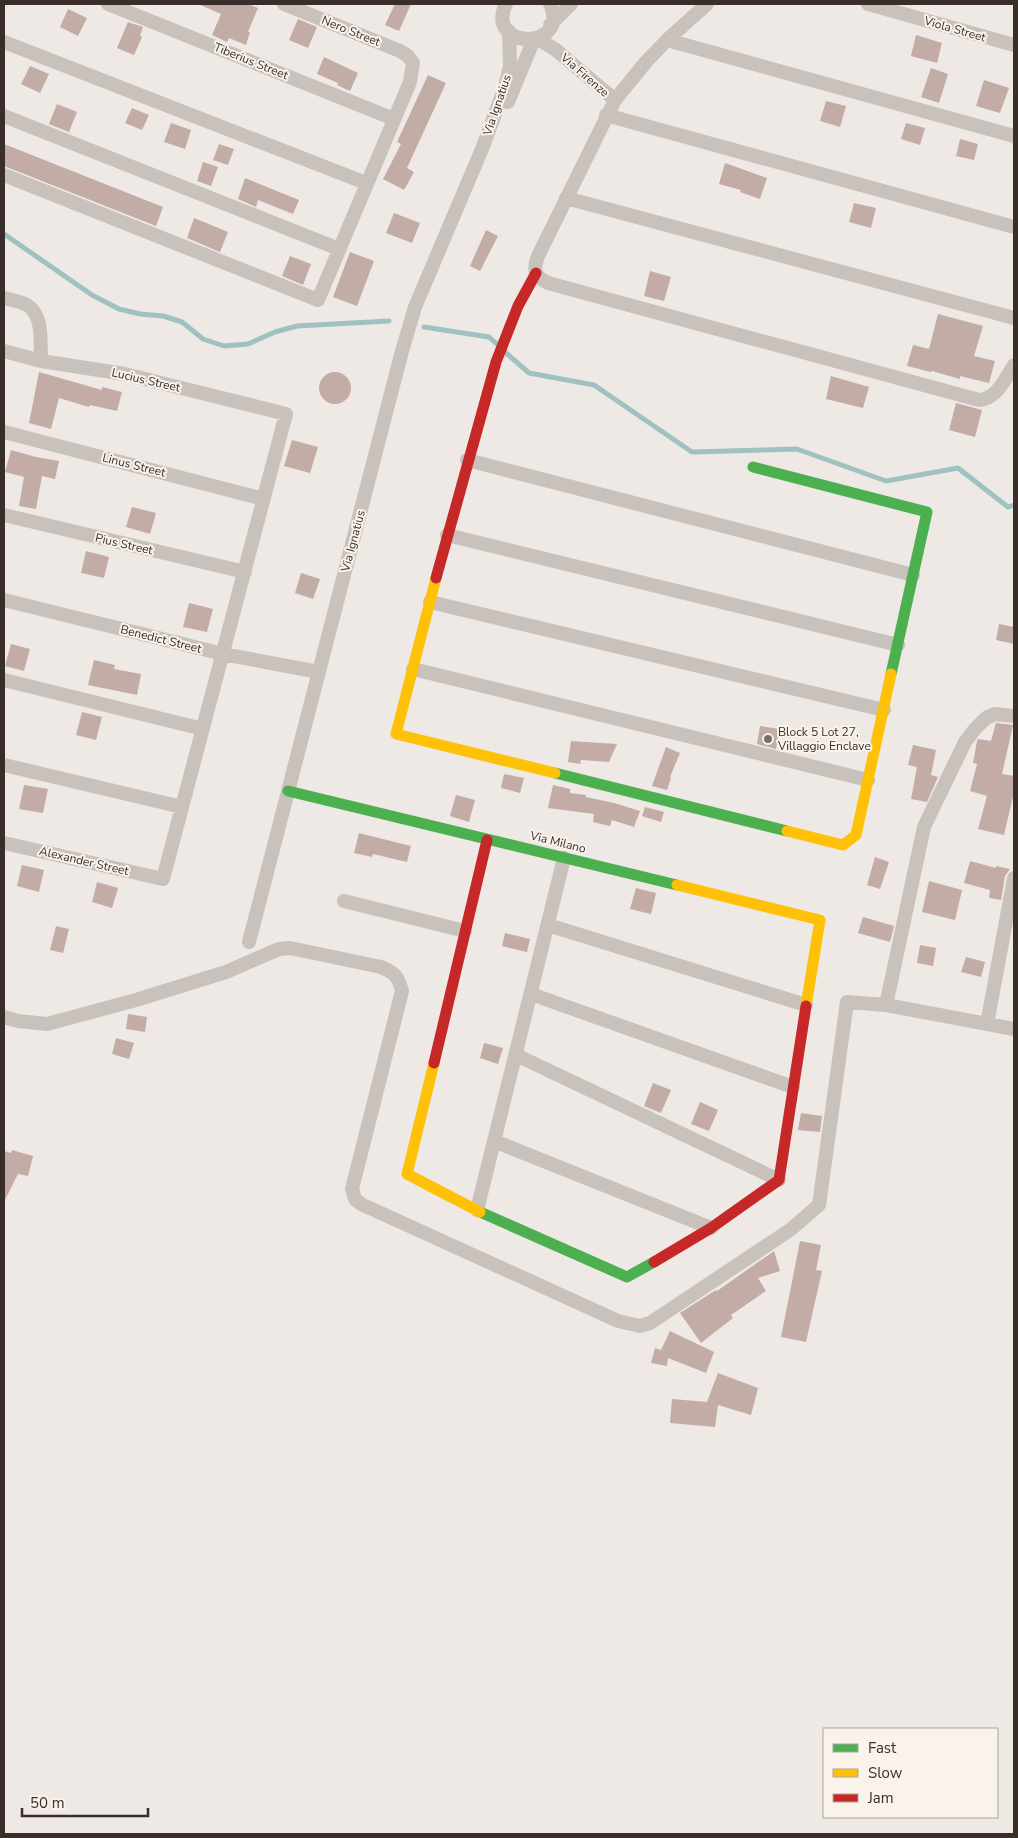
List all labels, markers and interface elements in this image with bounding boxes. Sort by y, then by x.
street label: Nero Street [319,12,383,50]
street label: Viola Street [921,12,988,46]
street label: Tiberius Street [211,39,291,83]
street label: Via Firenze [557,49,613,100]
street label: Via Ignatius [479,72,515,138]
street label: Lucius Street [110,364,183,396]
street label: Linus Street [101,449,168,481]
street label: Via Ignatius [337,508,369,575]
street label: Pius Street [94,530,155,559]
street label: Benedict Street [119,621,204,657]
place label: Block 5 Lot 27, Villaggio Enclave [777,724,871,754]
marker: Block 5 Lot 27, Villaggio Enclave [762,733,774,745]
street label: Via Milano [527,827,588,857]
street label: Alexander Street [38,843,131,879]
legend [823,1728,998,1818]
text: Fast [868,1738,897,1758]
text: Slow [868,1763,903,1783]
scale bar [22,1786,149,1818]
text: Jam [867,1788,894,1808]
text: 50 m [30,1793,65,1813]

